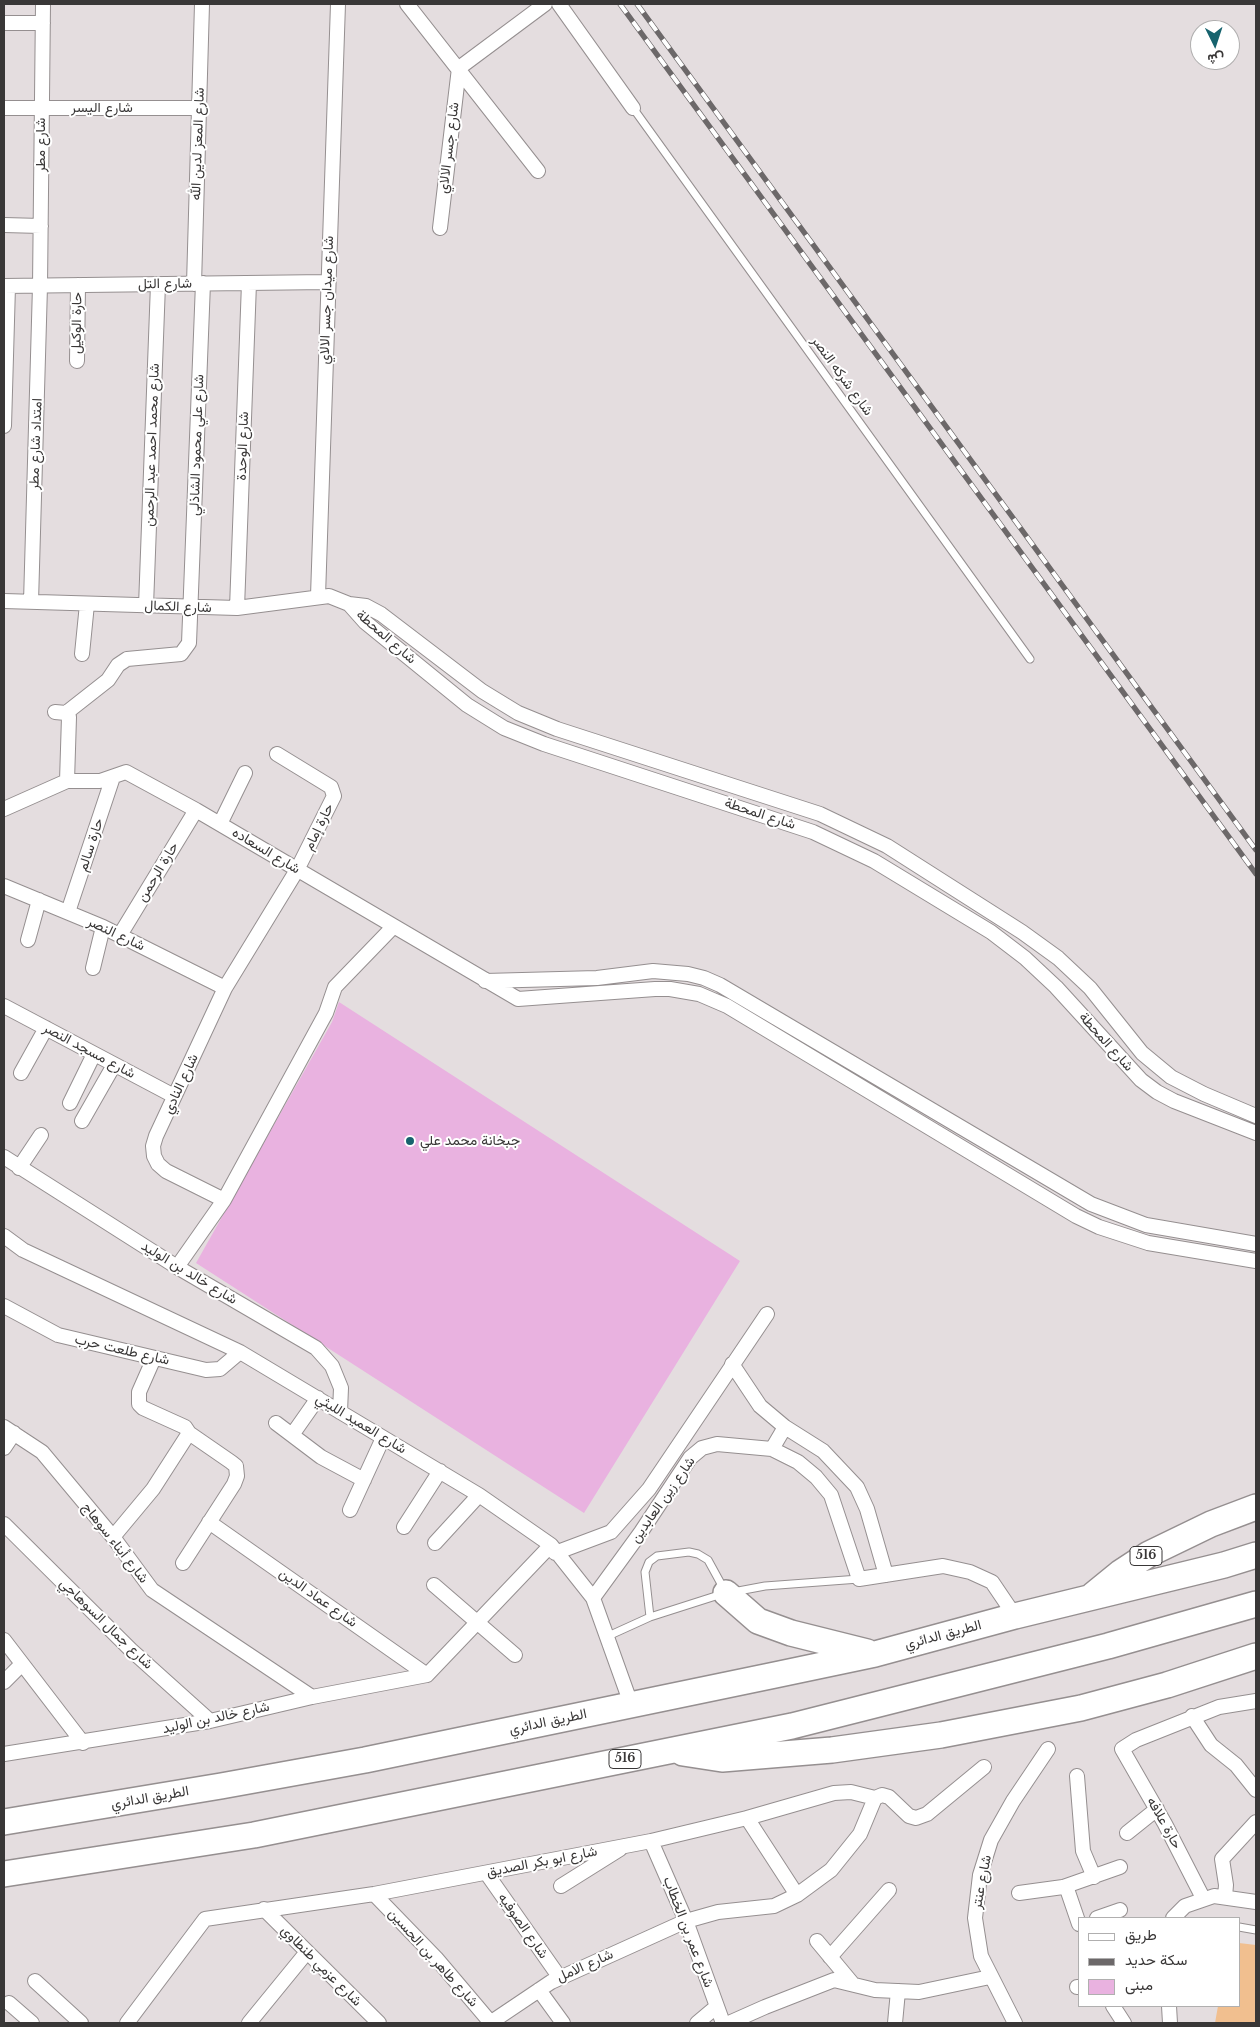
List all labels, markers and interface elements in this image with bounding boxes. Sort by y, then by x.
north arrow [1190,20,1240,70]
text: ش [1207,49,1225,69]
street label: شارع المعز لدين الله [188,87,208,201]
street label: شارع اليسر [71,100,133,116]
street label: شارع جسر الالاي [435,101,463,195]
street label: شارع مطر [33,118,49,172]
street label: شارع ميدان جسر الالاي [316,235,338,365]
street label: شارع التل [138,275,192,293]
street label: حارة الوكيل [68,292,86,354]
street label: شارع شركه النصر [808,333,876,419]
street label: شارع محمد احمد عبد الرحمن [141,363,163,527]
street label: شارع علي محمود الشاذلي [186,374,208,516]
street label: امتداد شارع مطر [26,398,46,490]
street label: شارع الوحدة [233,411,253,481]
street label: شارع الكمال [144,597,212,617]
street label: شارع المحطة [353,606,419,668]
street label: شارع المحطة [722,795,798,833]
street label: حارة إمام [300,801,338,853]
street label: حارة سالم [75,816,107,874]
street label: شارع السعاده [229,824,303,878]
street label: حارة الرحمن [134,839,182,905]
street label: شارع النصر [85,913,147,955]
street label: شارع المحطة [1075,1009,1137,1075]
street label: شارع مسجد النصر [40,1020,138,1082]
street label: شارع النادي [160,1051,202,1117]
place label: جبخانة محمد علي [420,1133,520,1149]
marker: جبخانة محمد علي [404,1135,416,1147]
street label: شارع خالد بن الوليد [138,1238,240,1308]
street label: شارع طلعت حرب [73,1331,171,1369]
street label: شارع العميد الليثي [313,1390,409,1458]
street label: شارع زين العابدين [627,1454,699,1546]
street label: شارع أبناء سوهاج [78,1499,152,1587]
road number: 516 [1130,1546,1162,1565]
street label: شارع عماد الدين [276,1565,360,1631]
street label: شارع جمال السوهاجي [56,1575,156,1673]
street label: الطريق الدائري [903,1617,983,1653]
street label: شارع خالد بن الوليد [161,1698,271,1738]
street label: الطريق الدائري [508,1706,588,1738]
road number: 516 [609,1750,641,1768]
street label: الطريق الدائري [110,1783,190,1813]
street label: حارة علافه [1143,1794,1185,1852]
street label: شارع ابو بكر الصديق [485,1843,599,1881]
street label: شارع عنتر [969,1854,995,1910]
street label: شارع عمر بن الخطاب [659,1874,717,1990]
street label: شارع الصوفيه [494,1890,552,1962]
street label: شارع طاهر بن الحسين [384,1905,482,2011]
legend [1078,1917,1240,2007]
street label: شارع عزمي طنطاوي [277,1922,365,2010]
text: طريق [1125,1925,1157,1944]
street label: شارع الامل [554,1946,616,1986]
text: سكة حديد [1125,1950,1187,1969]
text: مبنى [1125,1975,1153,1994]

